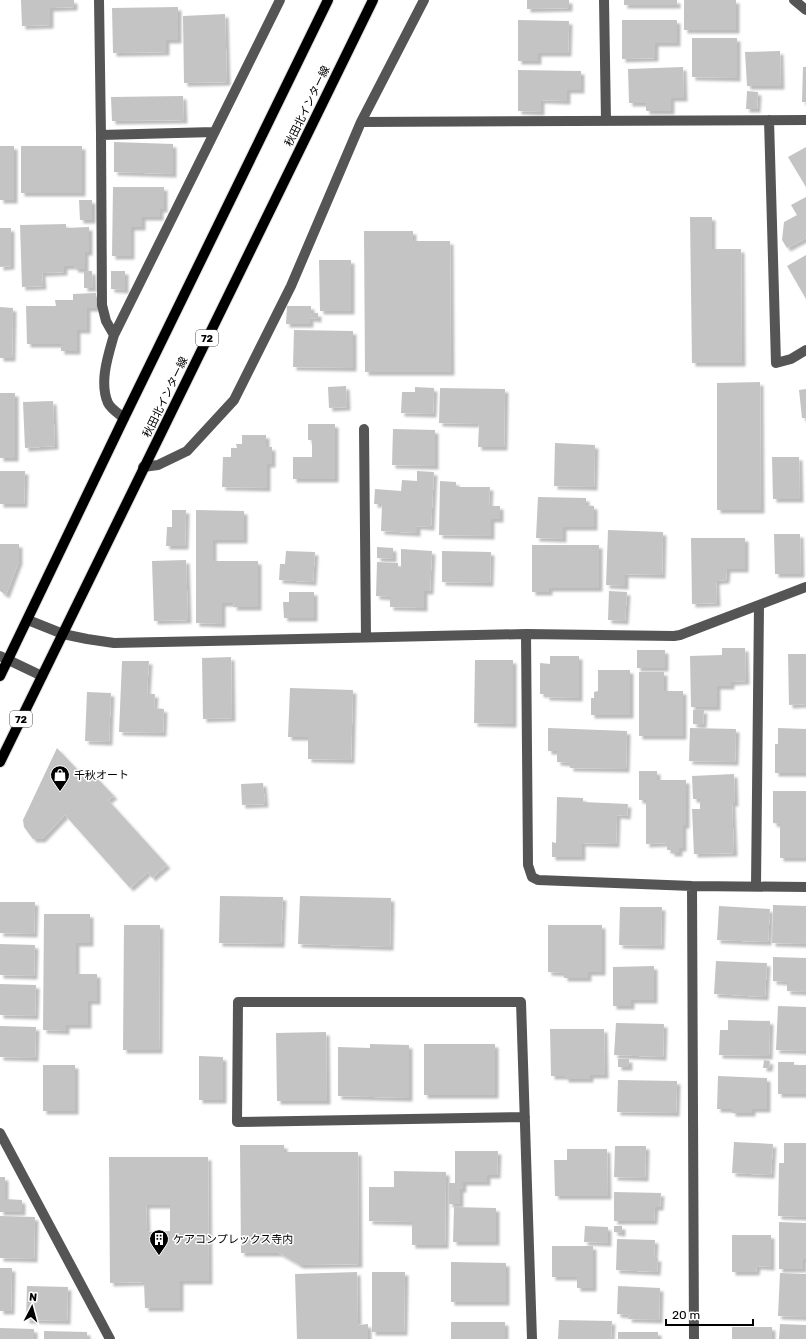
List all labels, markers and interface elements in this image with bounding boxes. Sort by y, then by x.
street label: 秋田北インター線 [282,64,333,149]
road number: 72 [196,330,218,346]
street label: 秋田北インター線 [140,355,191,440]
road number: 72 [10,711,32,727]
shop icon: 千秋オート [49,764,71,792]
place label: 千秋オート [74,769,129,782]
building icon: ケアコンプレックス寺内 [148,1228,170,1256]
place label: ケアコンプレックス寺内 [173,1233,293,1246]
north arrow [12,1287,52,1327]
text: N [28,1291,38,1304]
scale bar [666,1301,753,1327]
text: 20 m [672,1308,700,1322]

